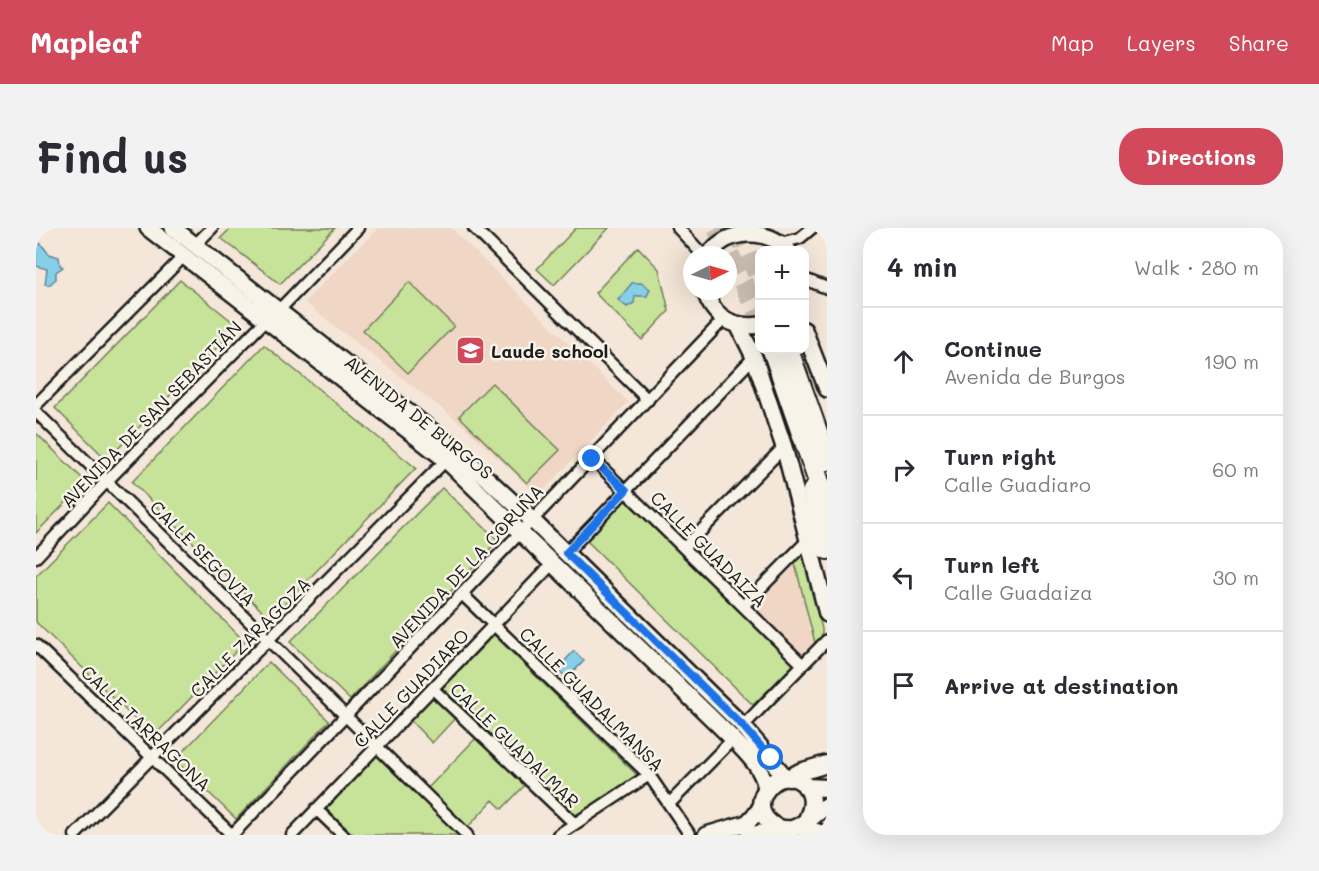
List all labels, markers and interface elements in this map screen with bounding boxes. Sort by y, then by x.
text: Mapleaf [30,24,141,60]
text: Map [1051,29,1094,56]
text: Layers [1127,29,1196,56]
text: Share [1229,29,1289,56]
button: Directions [1119,128,1283,185]
text: Find us [36,129,188,184]
north arrow [683,246,737,300]
map controls [755,246,809,354]
button: + [755,246,809,300]
text: 4 min [887,250,957,284]
text: Walk · 280 m [1134,254,1259,280]
button: − [755,300,809,354]
street label: AVENIDA DE SAN SEBASTIÁN [55,315,247,513]
text: Continue [944,334,1042,363]
school or university icon: Laude school [454,335,486,367]
place label: Laude school [491,339,608,363]
icon: ahead [887,345,920,378]
text: 190 m [1204,348,1259,374]
street label: AVENIDA DE BURGOS [340,350,498,484]
text: Avenida de Burgos [944,363,1126,389]
text: Turn right [944,442,1056,471]
route end [578,445,604,471]
icon: right [887,453,920,486]
text: 60 m [1212,456,1259,482]
text: Calle Guadiaro [944,471,1091,497]
street label: AVENIDA DE LA CORUÑA [384,479,548,653]
street label: CALLE GUADAIZA [646,486,772,612]
street label: CALLE SEGOVIA [145,495,261,611]
text: Turn left [944,550,1040,579]
icon: left [887,561,920,594]
text: 30 m [1213,564,1259,590]
street label: CALLE ZARAGOZA [185,572,315,702]
text: Calle Guadaiza [944,579,1093,605]
street label: CALLE GUADALMANSA [515,622,669,776]
street label: CALLE GUADIARO [348,623,474,753]
street label: CALLE TARRAGONA [76,660,216,796]
icon: arrive [887,669,920,702]
text: Arrive at destination [944,671,1179,700]
street label: CALLE GUADALMAR [445,677,585,813]
route start [757,744,783,770]

